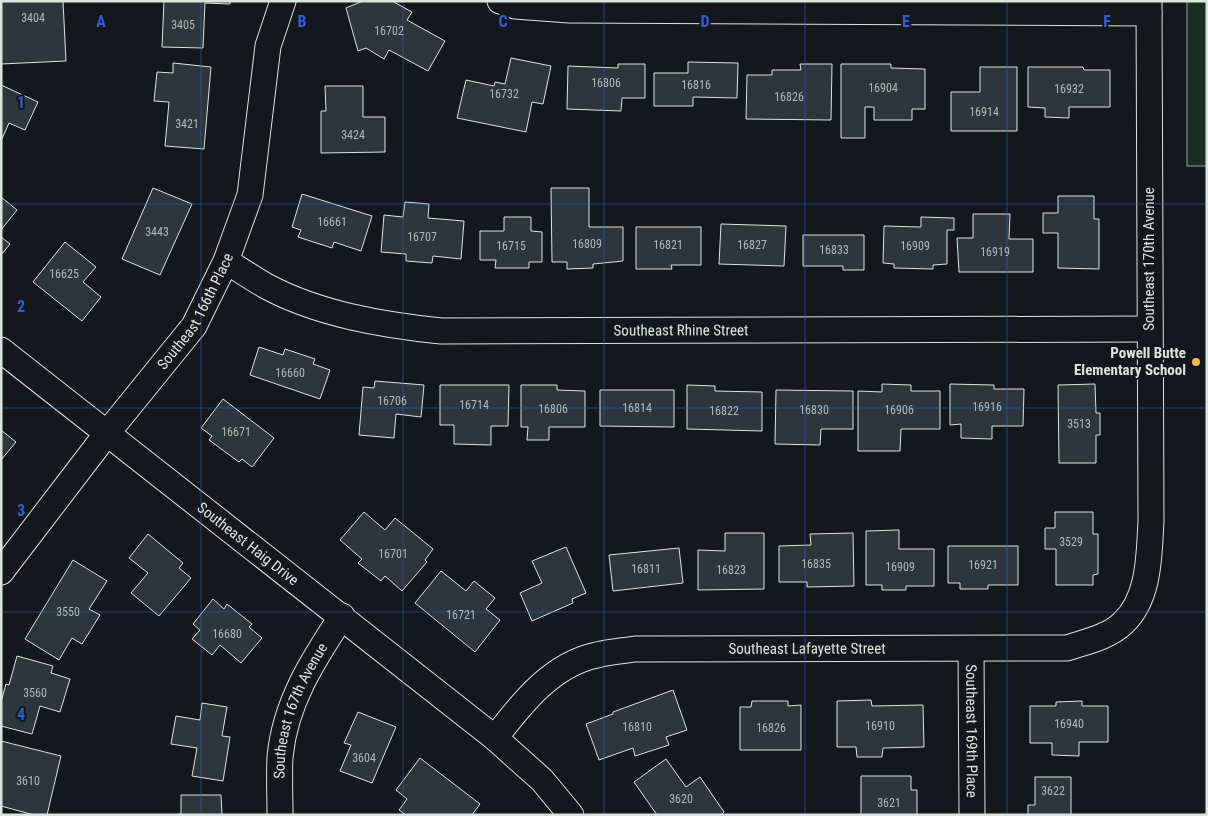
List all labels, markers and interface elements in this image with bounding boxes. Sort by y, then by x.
house number: 3404 [21,11,45,25]
text: A [96,12,106,31]
text: B [298,12,307,31]
text: C [498,12,508,31]
text: D [700,12,710,31]
text: E [902,12,910,31]
text: F [1103,12,1111,31]
house number: 3405 [171,18,195,32]
house number: 16702 [374,24,404,38]
house number: 16806 [591,76,621,90]
house number: 16816 [681,78,711,92]
house number: 16904 [868,81,898,95]
house number: 16932 [1054,82,1084,96]
house number: 16732 [489,87,519,101]
house number: 16826 [774,90,804,104]
text: 1 [17,93,25,112]
house number: 16914 [969,105,999,119]
house number: 3421 [175,117,199,131]
house number: 3424 [341,128,365,142]
street label: Southeast 170th Avenue [1140,187,1158,331]
house number: 16661 [317,215,347,229]
house number: 3443 [145,225,169,239]
house number: 16707 [407,230,437,244]
house number: 16809 [572,237,602,251]
house number: 16821 [653,238,683,252]
house number: 16827 [737,238,767,252]
house number: 16715 [496,239,526,253]
house number: 16909 [900,239,930,253]
house number: 16833 [819,243,849,257]
house number: 16919 [980,245,1010,259]
street label: Southeast 166th Place [153,251,237,373]
house number: 16625 [49,267,79,281]
text: 2 [17,297,25,316]
street label: Southeast Rhine Street [614,321,748,340]
place label: Powell Butte Elementary School [1074,344,1186,379]
marker: Powell Butte Elementary School [1190,356,1202,368]
house number: 16660 [275,366,305,380]
house number: 16706 [377,394,407,408]
house number: 16714 [459,398,489,412]
house number: 16916 [972,400,1002,414]
house number: 16814 [622,401,652,415]
house number: 16806 [538,402,568,416]
house number: 16830 [799,403,829,417]
house number: 16906 [884,403,914,417]
house number: 16822 [709,404,739,418]
house number: 3513 [1067,417,1091,431]
house number: 16671 [221,425,251,439]
street label: Southeast Haig Drive [194,499,302,589]
text: 3 [17,501,25,520]
house number: 3529 [1059,535,1083,549]
house number: 16701 [378,547,408,561]
house number: 16835 [801,557,831,571]
house number: 16921 [968,558,998,572]
house number: 16909 [885,560,915,574]
house number: 16811 [631,562,661,576]
house number: 16823 [716,563,746,577]
house number: 3550 [56,605,80,619]
house number: 16721 [446,608,476,622]
house number: 16680 [212,627,242,641]
street label: Southeast Lafayette Street [728,639,886,658]
street label: Southeast 167th Avenue [271,640,331,779]
street label: Southeast 169th Place [962,664,981,798]
house number: 3560 [23,686,47,700]
text: 4 [17,705,25,724]
house number: 16940 [1054,717,1084,731]
house number: 16910 [865,719,895,733]
house number: 16810 [622,720,652,734]
house number: 16826 [756,721,786,735]
house number: 3604 [352,751,376,765]
house number: 3610 [16,774,40,788]
house number: 3622 [1041,784,1065,798]
house number: 3620 [669,792,693,806]
house number: 3621 [877,796,901,810]

